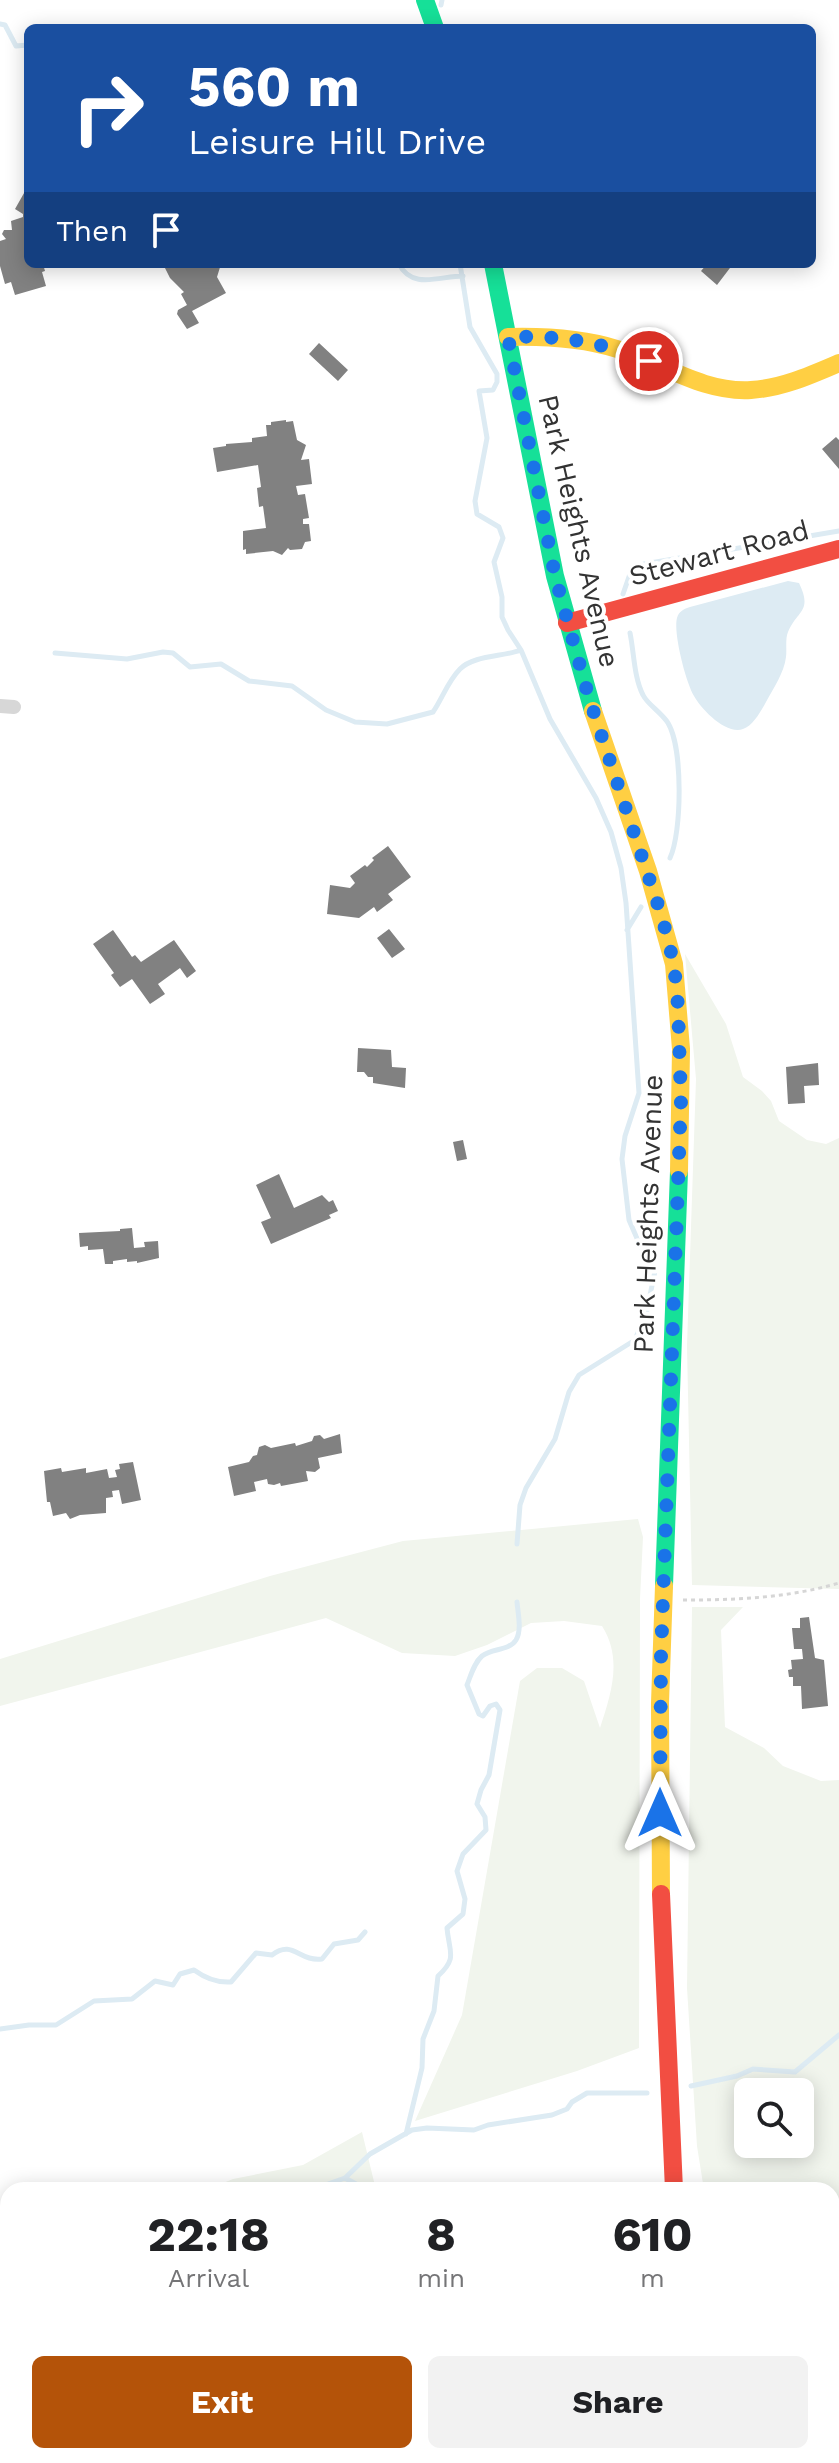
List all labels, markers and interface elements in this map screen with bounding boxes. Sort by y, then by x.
text: 560 m [188,54,360,120]
icon: right [56,56,160,160]
text: Leisure Hill Drive [188,121,486,163]
icon: arrive [144,208,188,252]
text: Then [56,213,128,248]
pin [615,327,683,395]
icon: arrive [627,339,671,383]
street label: Park Heights Avenue [532,391,626,671]
street label: Stewart Road [626,513,812,593]
street label: Park Heights Avenue [627,1074,669,1354]
position arrow [618,1771,702,1855]
map controls [734,2078,814,2158]
button: search [734,2078,814,2158]
text: 22:18 [147,2206,270,2263]
text: 8 [426,2206,456,2263]
text: 610 [612,2206,693,2263]
text: Arrival [168,2263,249,2293]
text: min [417,2263,465,2293]
text: m [640,2263,665,2293]
button: Exit [32,2356,412,2448]
button: Share [428,2356,808,2448]

